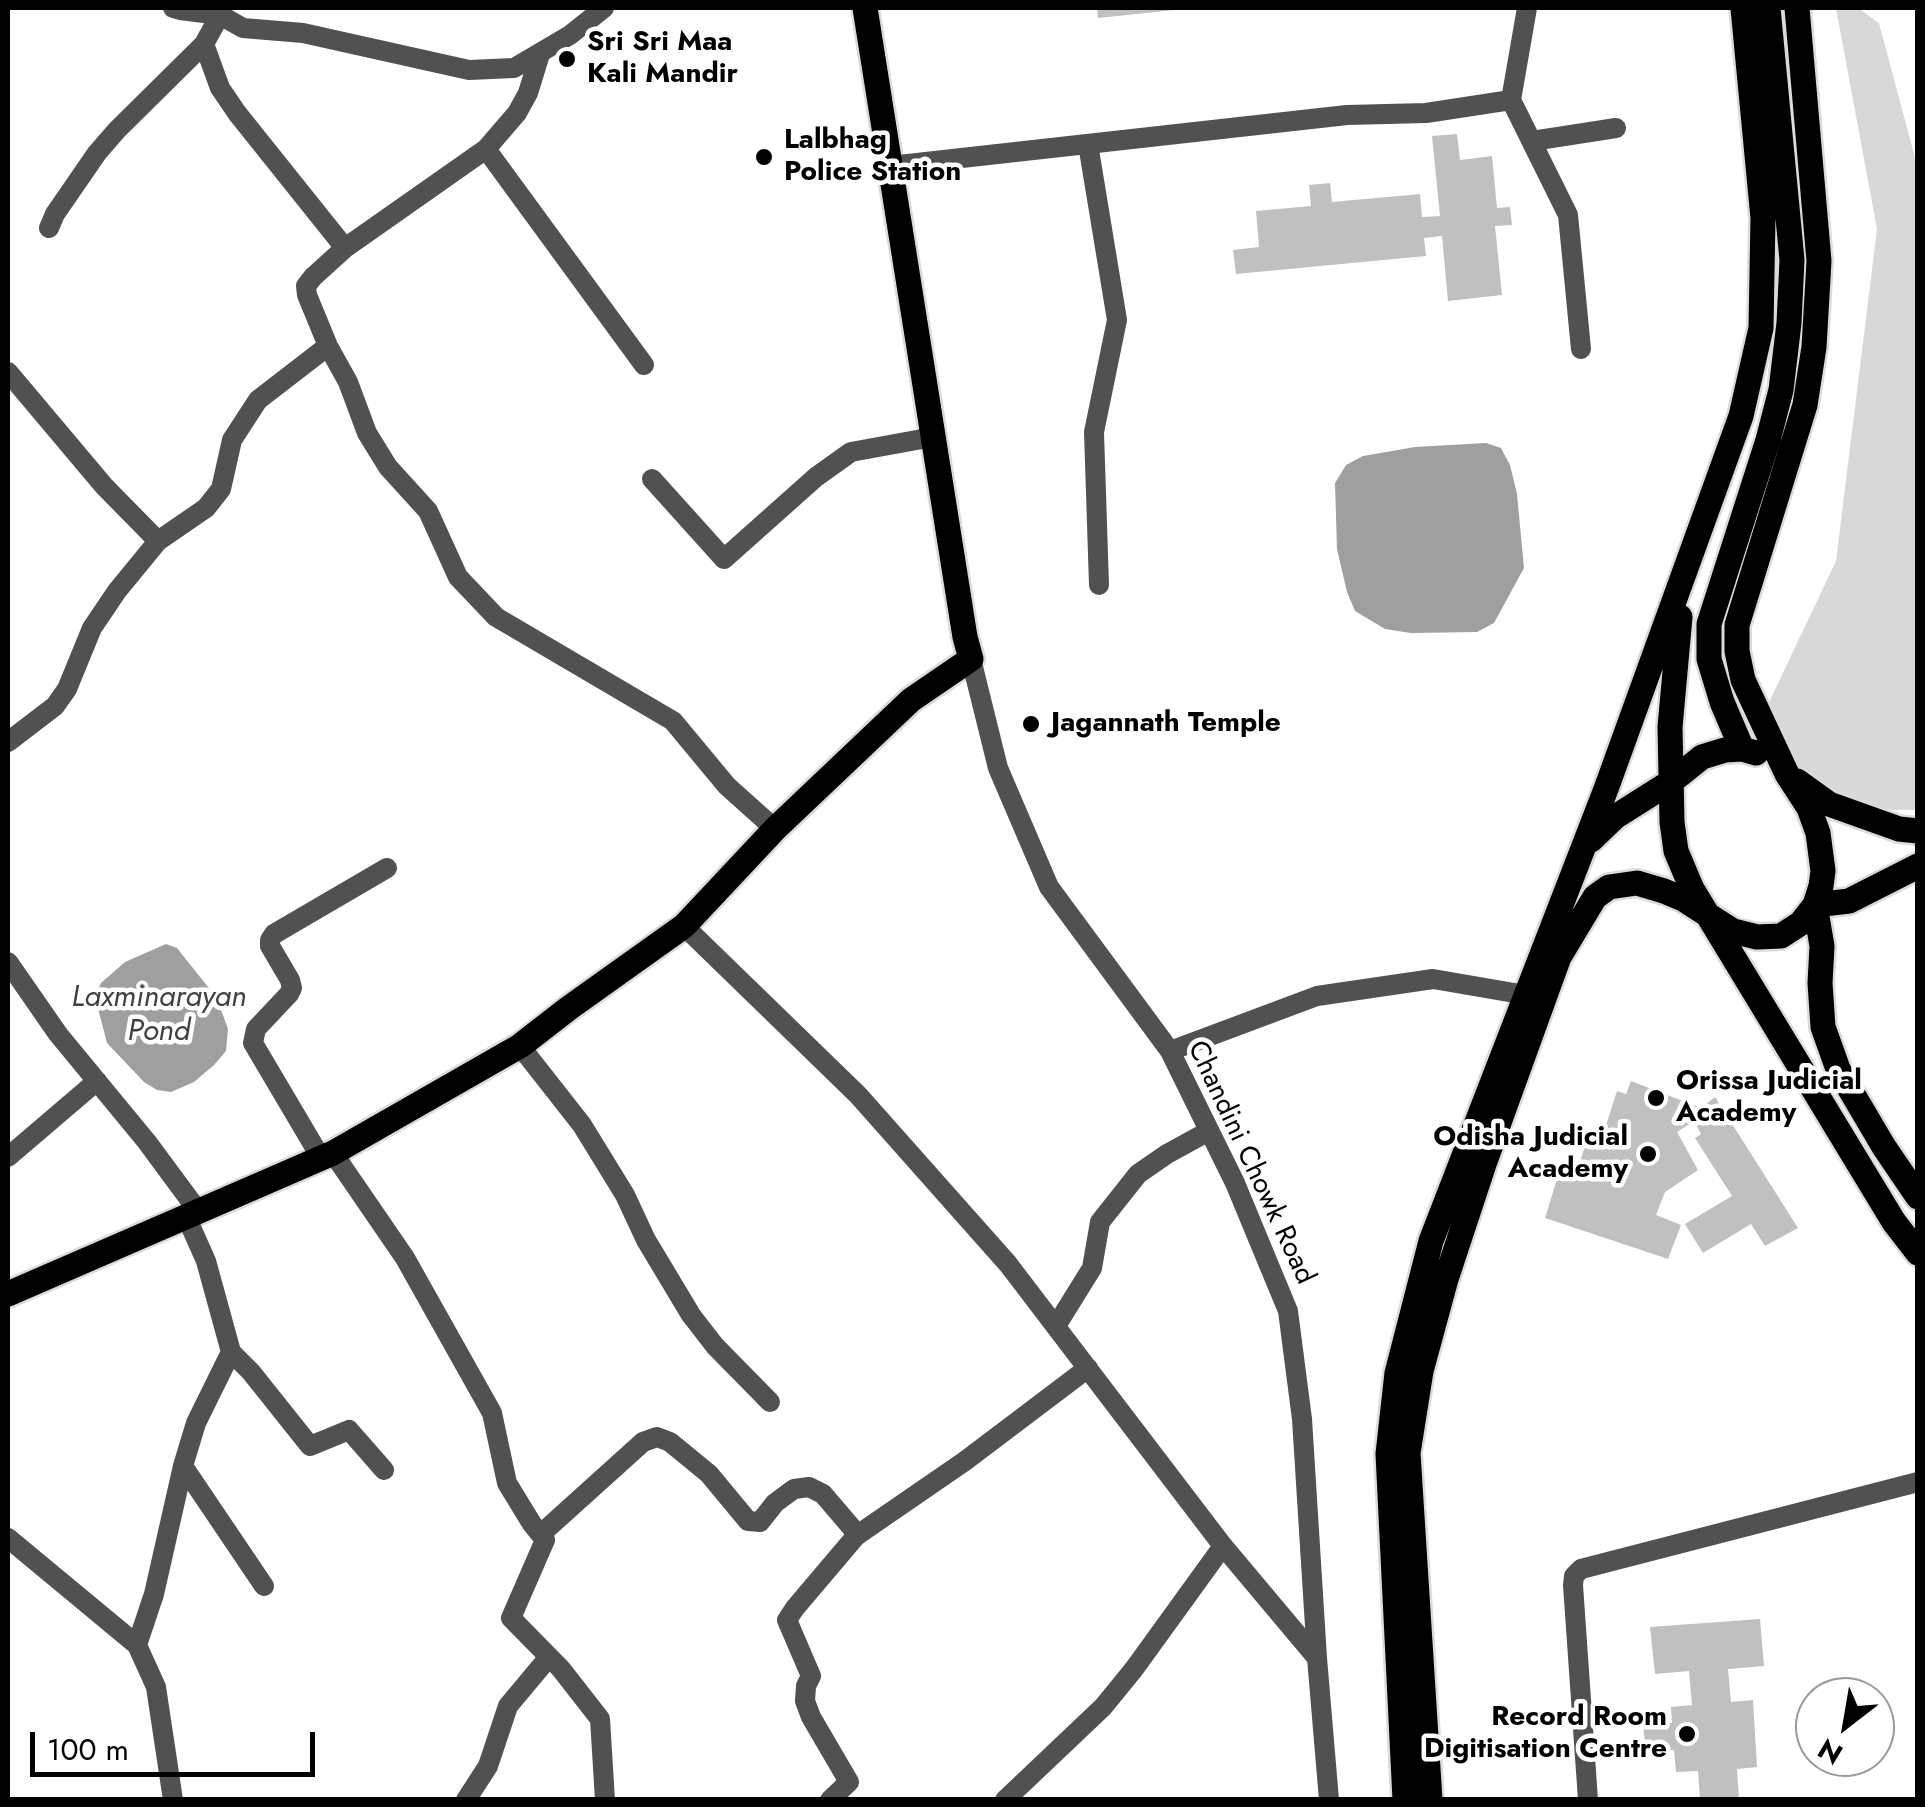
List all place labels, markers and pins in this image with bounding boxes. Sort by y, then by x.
place label: Sri Sri Maa Kali Mandir [587,26,738,92]
marker: Sri Sri Maa Kali Mandir [556,48,578,70]
place label: Lalbhag Police Station [784,124,961,190]
marker: Lalbhag Police Station [753,146,775,168]
place label: Jagannath Temple [1051,707,1281,741]
marker: Jagannath Temple [1020,713,1042,735]
place label: Orissa Judicial Academy [1676,1065,1862,1131]
marker: Orissa Judicial Academy [1645,1087,1667,1109]
place label: Odisha Judicial Academy [1433,1121,1628,1187]
marker: Odisha Judicial Academy [1637,1143,1659,1165]
place label: Record Room Digitisation Centre [1424,1701,1667,1767]
marker: Record Room Digitisation Centre [1676,1723,1698,1745]

